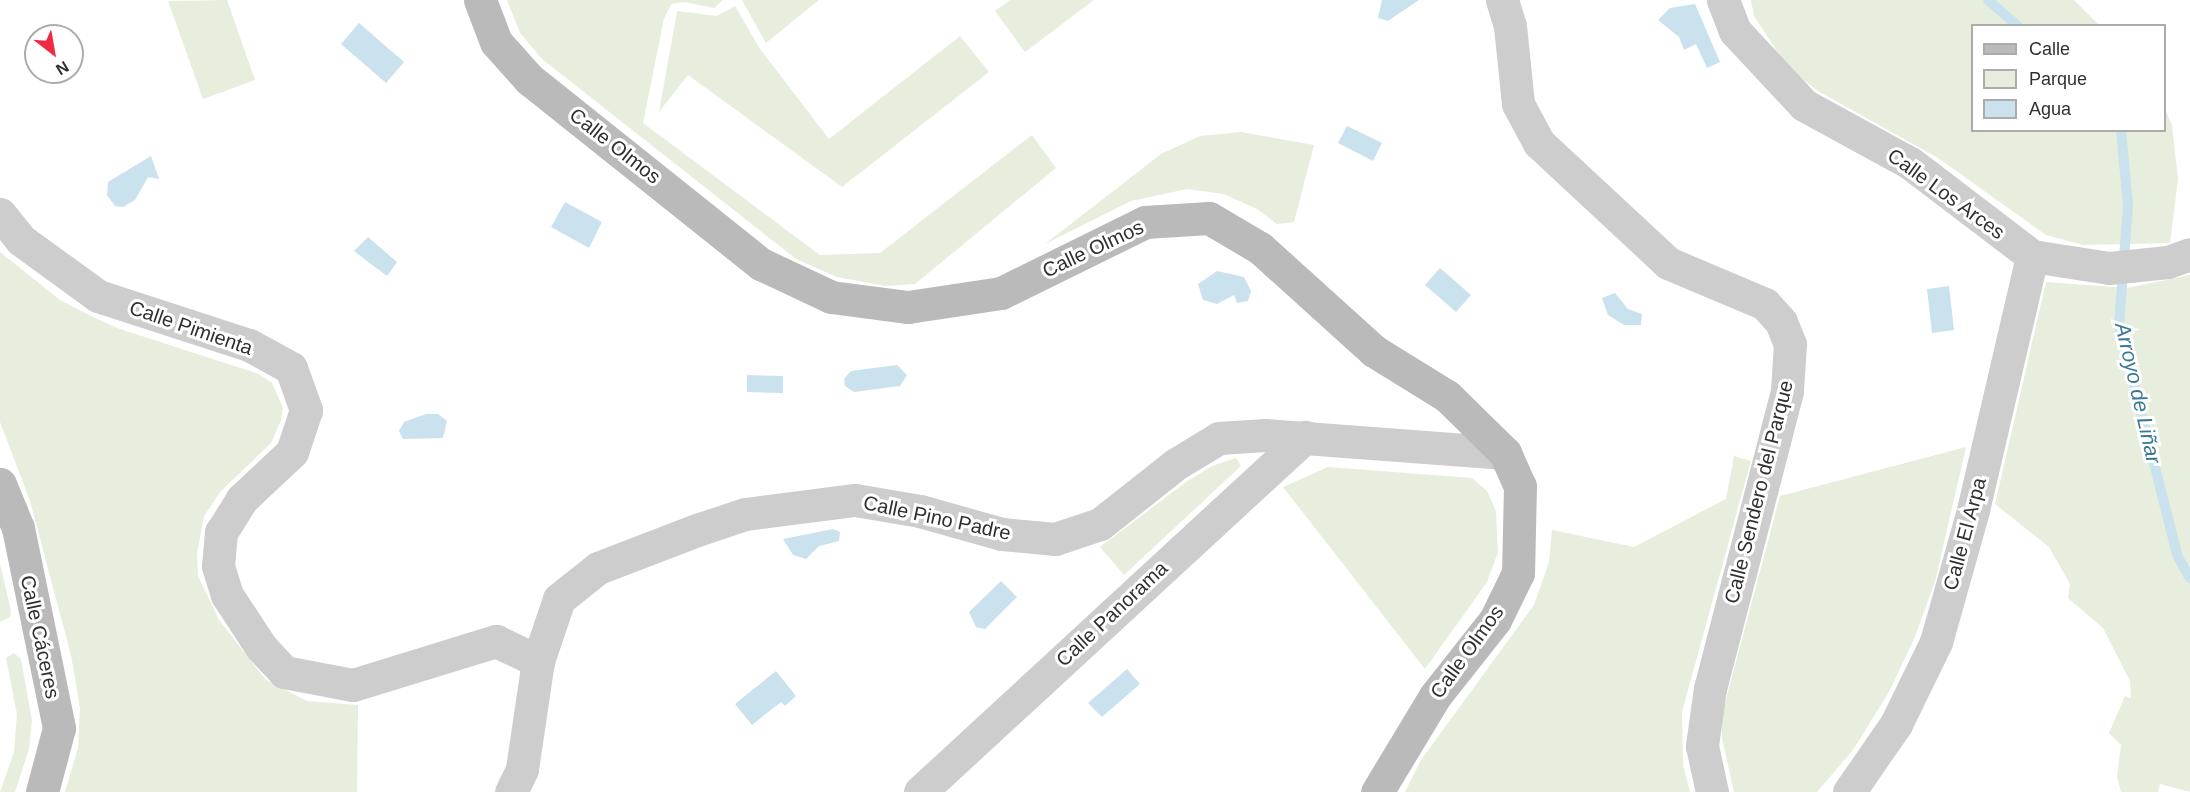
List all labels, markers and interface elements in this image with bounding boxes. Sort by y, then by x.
north arrow [24,24,84,84]
legend [1971,24,2166,132]
text: Calle [2029,39,2070,59]
text: N [53,58,72,78]
text: Parque [2029,69,2087,89]
text: Agua [2029,99,2071,119]
street label: Calle Olmos [565,103,665,189]
street label: Calle Los Arces [1882,143,2010,245]
street label: Calle Olmos [1039,215,1147,283]
street label: Calle Pimienta [126,296,256,360]
water label: Arroyo de Liñar [2110,320,2166,466]
street label: Calle Sendero del Parque [1720,378,1798,606]
street label: Calle El Arpa [1938,475,1992,593]
street label: Calle Pino Padre [861,491,1013,545]
street label: Calle Panorama [1051,556,1173,672]
street label: Calle Cáceres [15,573,65,701]
street label: Calle Olmos [1425,601,1509,703]

